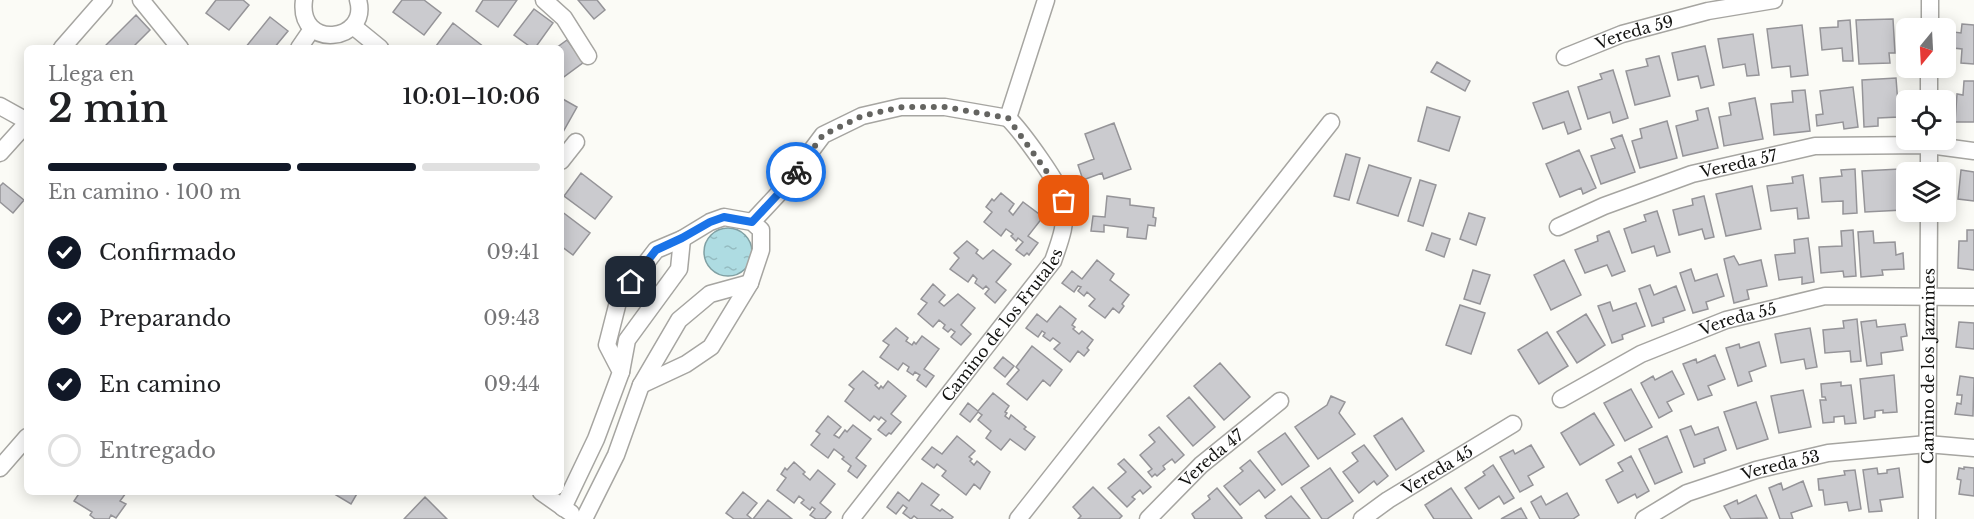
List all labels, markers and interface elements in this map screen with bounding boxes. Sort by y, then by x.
street label: Vereda 59 [1592,11,1676,54]
north arrow [1896,18,1956,78]
map controls [1896,18,1956,222]
text: Llega en [48,62,134,86]
text: 10:01–10:06 [403,83,540,110]
text: 2 min [48,84,168,133]
button: locate [1896,90,1956,150]
courier [766,142,826,202]
street label: Vereda 57 [1697,145,1780,182]
icon: bike [780,156,813,189]
button: layers [1896,162,1956,222]
pin [1038,175,1089,226]
text: En camino · 100 m [48,180,241,204]
icon: bag [1047,184,1080,217]
icon: check [48,236,81,269]
text: Confirmado [99,239,236,266]
text: 09:41 [487,240,540,264]
street label: Camino de los Frutales [937,246,1067,406]
pin [605,256,656,307]
icon: home [614,265,647,298]
street label: Camino de los Jazmines [1917,268,1939,464]
street label: Vereda 55 [1695,298,1778,340]
icon: check [48,302,81,335]
text: Preparando [99,305,231,332]
text: 09:43 [483,306,540,330]
icon: check [48,368,81,401]
text: En camino [99,371,221,398]
text: 09:44 [484,372,540,396]
street label: Vereda 47 [1174,424,1248,492]
text: Entregado [99,437,216,464]
street label: Vereda 45 [1397,441,1477,500]
street label: Vereda 53 [1738,445,1822,485]

